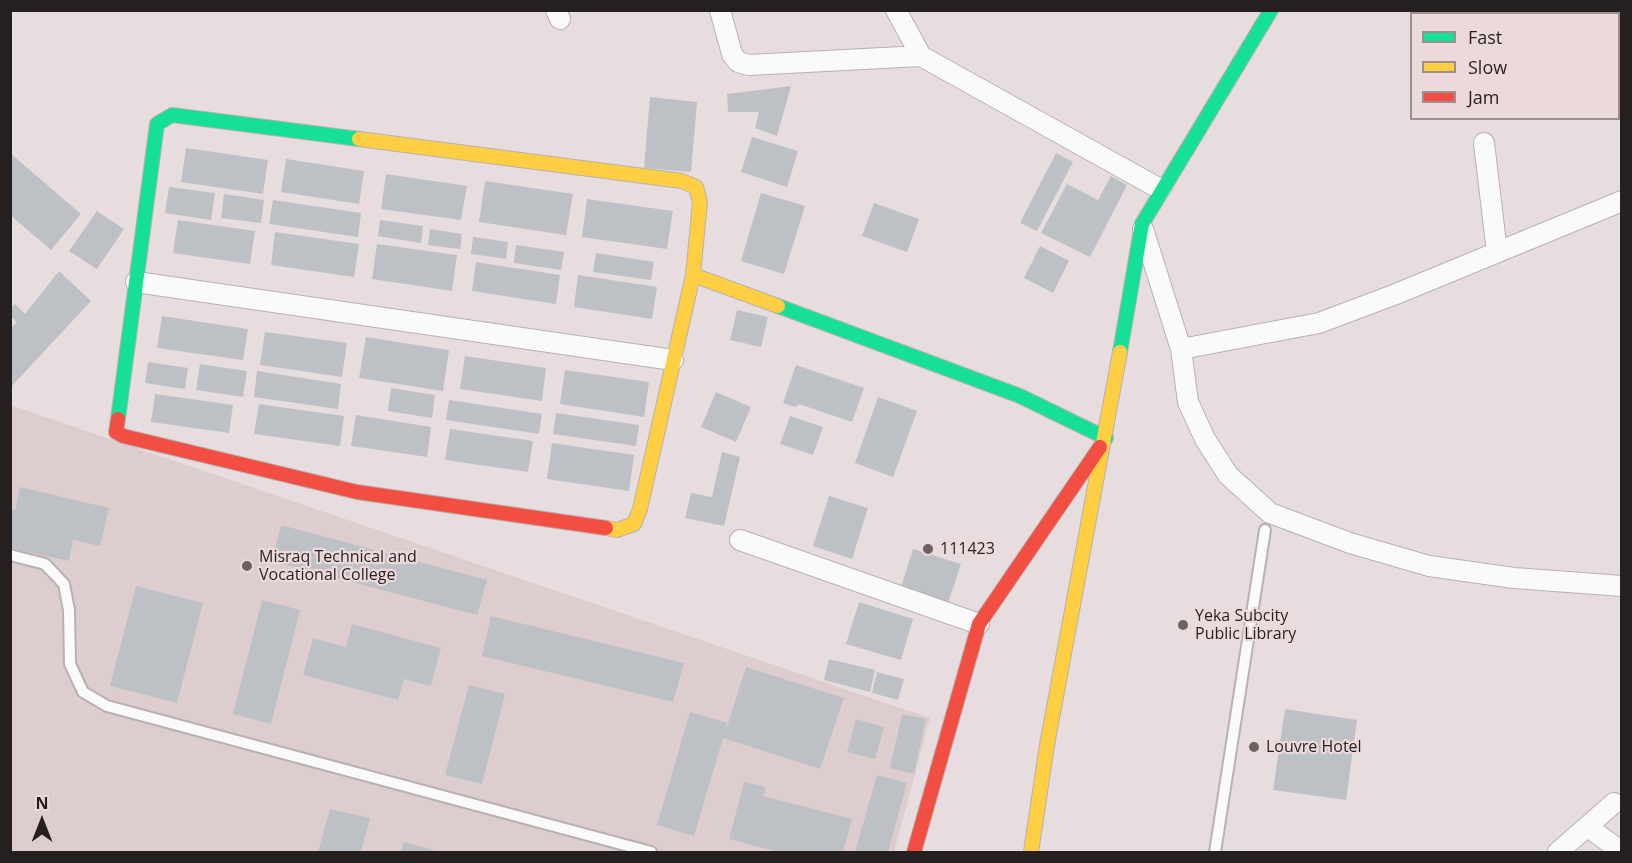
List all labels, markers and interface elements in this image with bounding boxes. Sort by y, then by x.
legend [1410,12,1620,120]
text: Fast [1468,25,1502,49]
text: Slow [1468,55,1507,79]
text: Jam [1468,85,1500,109]
place label: 111423 [940,539,995,559]
marker: 111423 [921,542,935,556]
place label: Misraq Technical and Vocational College [259,547,417,585]
marker: Misraq Technical and Vocational College [240,559,254,573]
place label: Yeka Subcity Public Library [1195,606,1296,644]
marker: Yeka Subcity Public Library [1176,618,1190,632]
place label: Louvre Hotel [1266,737,1362,757]
marker: Louvre Hotel [1247,740,1261,754]
north arrow [12,791,72,851]
text: N [35,792,49,814]

